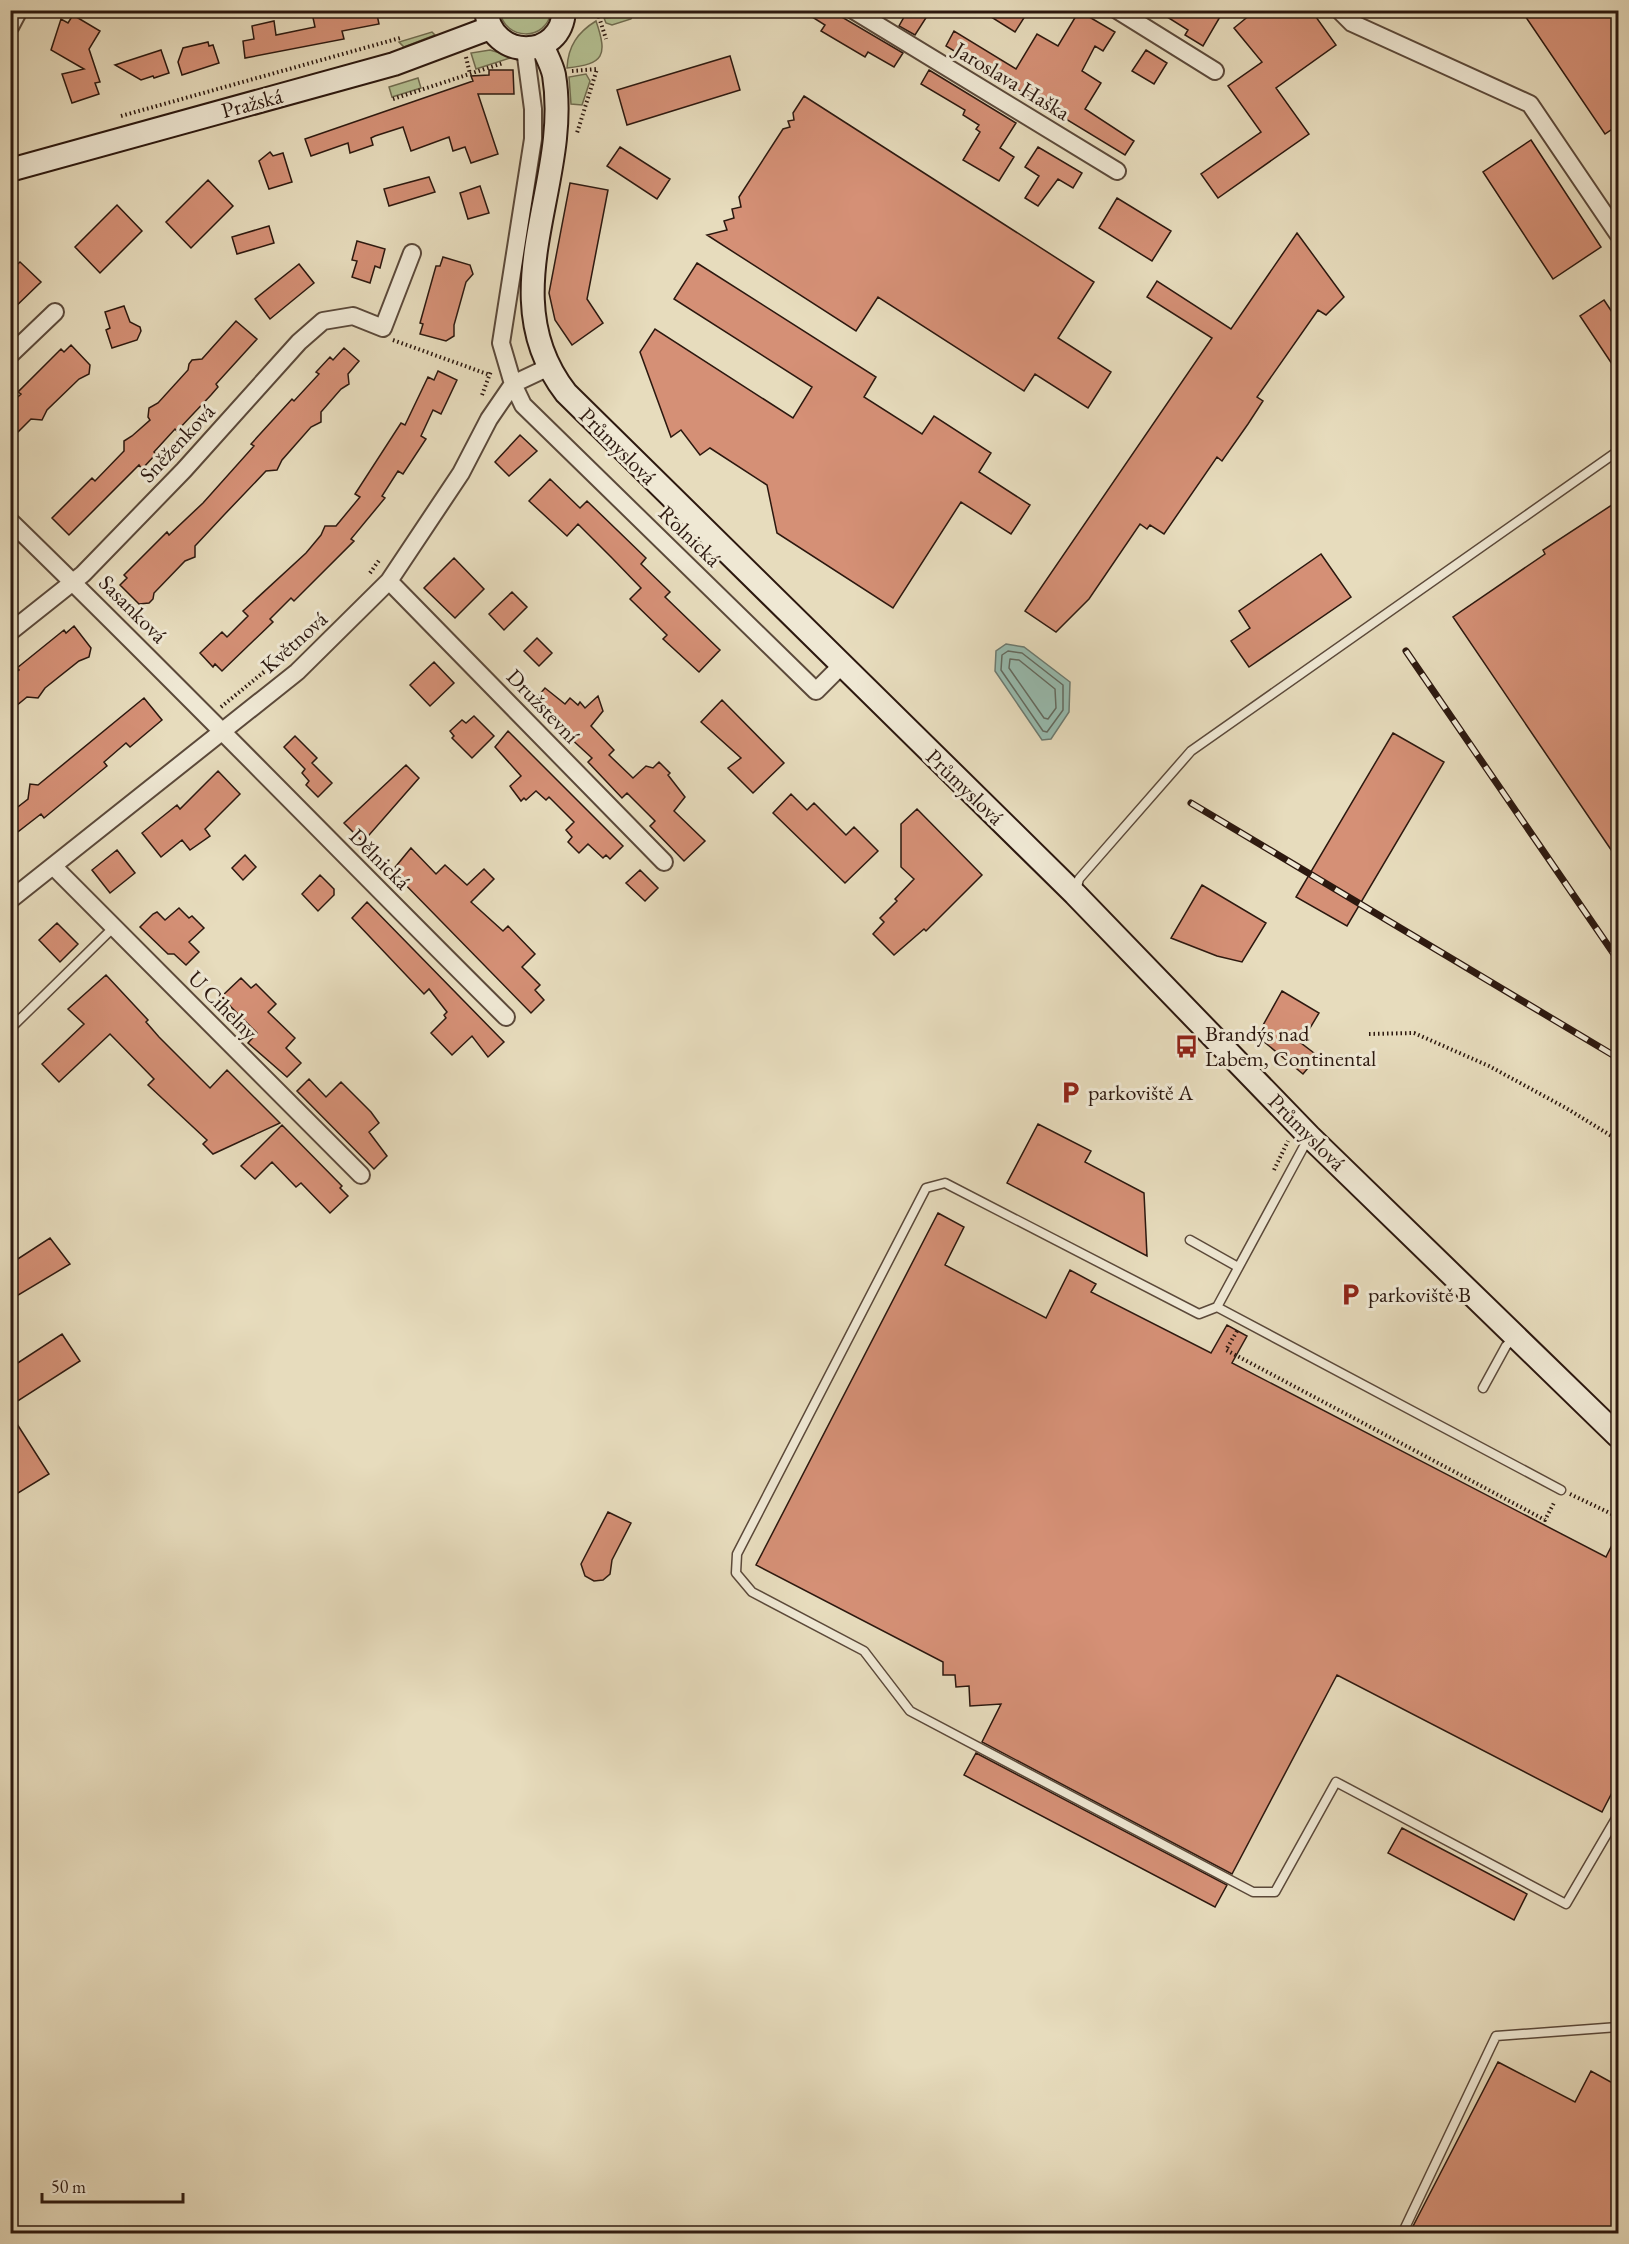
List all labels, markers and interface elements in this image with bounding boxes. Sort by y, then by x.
street label: Jaroslava Haška [947,34,1076,127]
street label: Pražská [218,81,286,125]
street label: Sněženková [133,397,221,489]
street label: Průmyslová [573,401,663,491]
street label: Rolnická [652,499,728,573]
street label: Sasanková [93,569,174,650]
street label: Květnová [255,604,334,679]
street label: Družstevní [500,662,586,750]
street label: Průmyslová [920,743,1010,832]
street label: Dělnická [343,822,417,896]
street label: U Cihelny [182,964,264,1046]
place label: Brandýs nad Labem, Continental [1205,1019,1376,1073]
bus stop icon: Brandýs nad Labem, Continental [1174,1033,1200,1059]
place label: parkoviště A [1088,1078,1194,1107]
parking icon: parkoviště A [1057,1079,1083,1105]
street label: Průmyslová [1262,1087,1352,1177]
place label: parkoviště B [1368,1280,1471,1309]
parking icon: parkoviště B [1337,1281,1363,1307]
scale bar [42,2166,183,2204]
text: 50 m [51,2175,86,2198]

